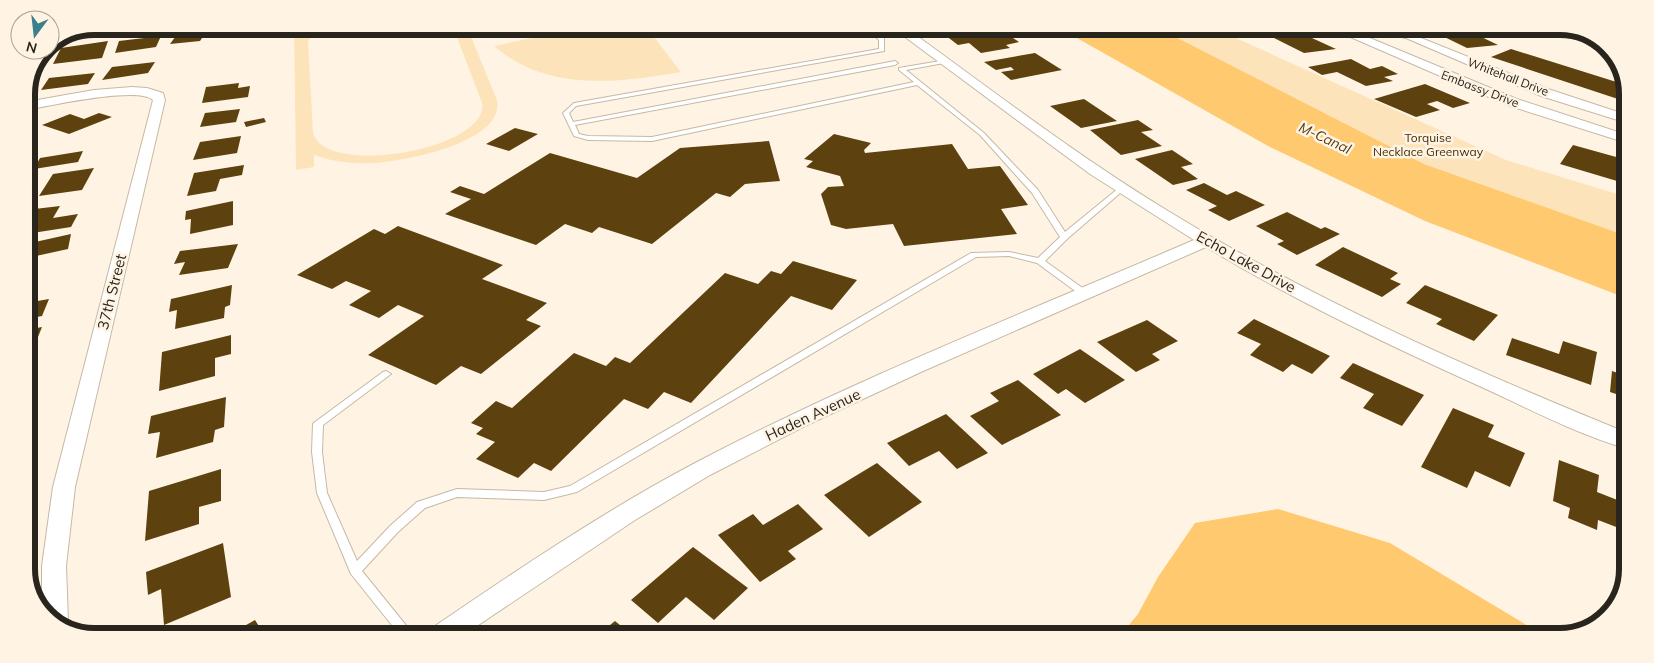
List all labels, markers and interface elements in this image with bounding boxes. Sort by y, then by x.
north arrow [10,10,60,60]
text: N [24,37,39,58]
street label: Whitehall Drive [1465,54,1551,99]
street label: Embassy Drive [1439,67,1521,110]
water label: M-Canal [1296,118,1355,158]
park label: Torquise Necklace Greenway [1373,130,1484,159]
street label: Echo Lake Drive [1193,226,1299,297]
street label: 37th Street [93,252,130,332]
street label: Haden Avenue [762,384,863,445]

